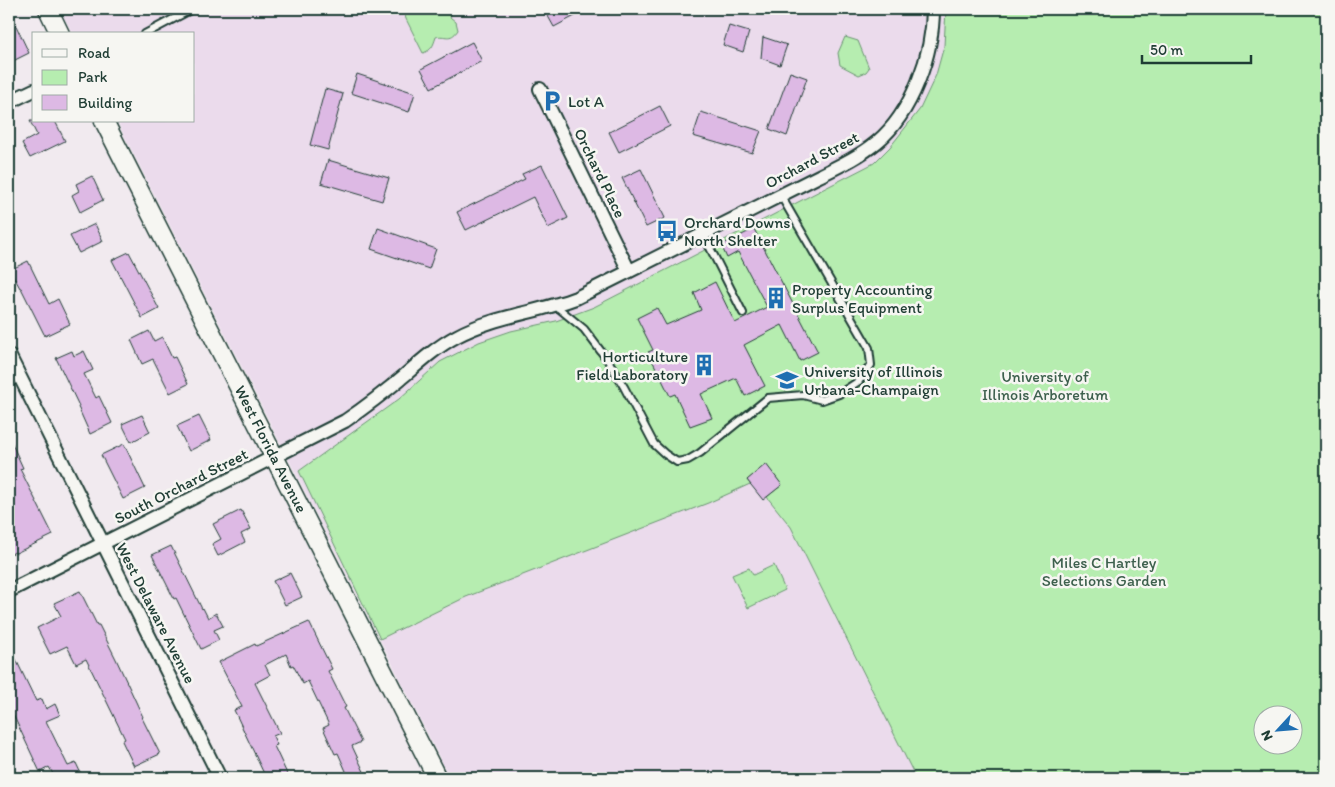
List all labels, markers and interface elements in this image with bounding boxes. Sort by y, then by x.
legend [32,32,195,122]
scale bar [1142,32,1251,64]
text: 50 m [1150,41,1183,59]
text: Road [78,44,111,62]
text: Park [78,68,108,86]
parking icon: Lot A [539,88,565,114]
place label: Lot A [568,92,604,111]
text: Building [78,94,132,112]
street label: Orchard Place [570,125,630,221]
street label: Orchard Street [762,127,862,193]
place label: Orchard Downs North Shelter [684,213,790,250]
bus stop icon: Orchard Downs North Shelter [654,218,680,244]
place label: Property Accounting Surplus Equipment [792,280,933,317]
building icon: Property Accounting Surplus Equipment [763,285,789,311]
place label: Horticulture Field Laboratory [576,347,688,384]
building icon: Horticulture Field Laboratory [691,352,717,378]
place label: University of Illinois Urbana-Champaign [804,362,943,399]
school or university icon: University of Illinois Urbana-Champaign [774,367,800,393]
park label: University of Illinois Arboretum [982,367,1109,404]
street label: West Florida Avenue [231,382,311,516]
street label: South Orchard Street [111,444,251,528]
street label: West Delaware Avenue [112,540,200,686]
park label: Miles C Hartley Selections Garden [1042,553,1167,590]
north arrow [1252,704,1302,754]
text: N [1257,728,1276,743]

